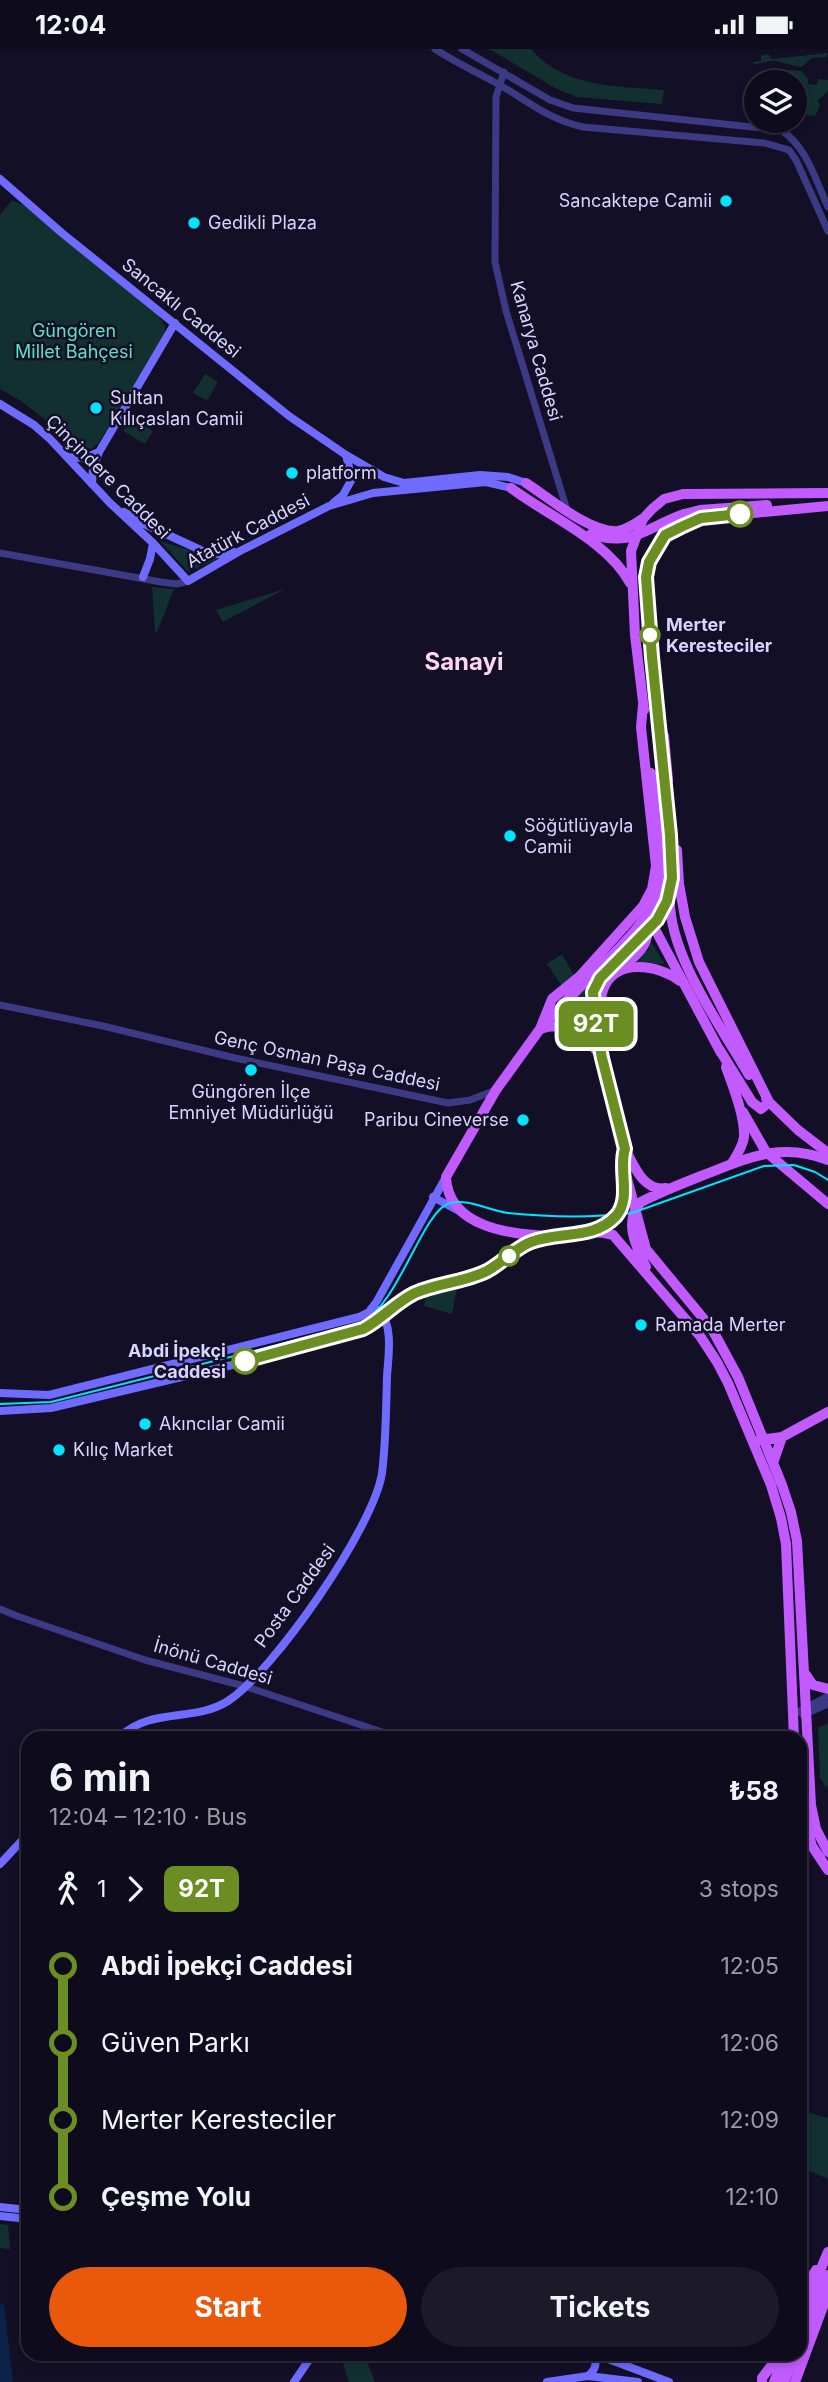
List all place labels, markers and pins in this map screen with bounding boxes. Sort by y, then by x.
place label: Sancaktepe Camii [559,190,712,211]
marker: Sancaktepe Camii [718,193,734,209]
place label: Gedikli Plaza [208,212,317,233]
marker: Gedikli Plaza [186,215,202,231]
place label: Sultan Kılıçaslan Camii [110,387,243,429]
marker: Sultan Kılıçaslan Camii [88,400,104,416]
place label: platform [306,462,377,483]
marker: platform [284,465,300,481]
unlabelled marker [727,501,753,527]
place label: Merter Keresteciler [666,614,772,656]
marker: Merter Keresteciler [640,625,660,645]
place label: Söğütlüyayla Camii [524,815,633,857]
marker: Söğütlüyayla Camii [502,828,518,844]
marker: Güngören İlçe Emniyet Müdürlüğü [243,1062,259,1078]
place label: Güngören İlçe Emniyet Müdürlüğü [168,1080,334,1123]
place label: Paribu Cineverse [364,1109,509,1130]
marker: Paribu Cineverse [515,1112,531,1128]
unlabelled marker [499,1246,519,1266]
place label: Ramada Merter [655,1314,786,1335]
marker: Ramada Merter [633,1317,649,1333]
place label: Abdi İpekçi Caddesi [128,1340,226,1382]
marker: Abdi İpekçi Caddesi [232,1348,258,1374]
place label: Akıncılar Camii [159,1413,285,1434]
marker: Akıncılar Camii [137,1416,153,1432]
place label: Kılıç Market [73,1439,173,1460]
marker: Kılıç Market [51,1442,67,1458]

